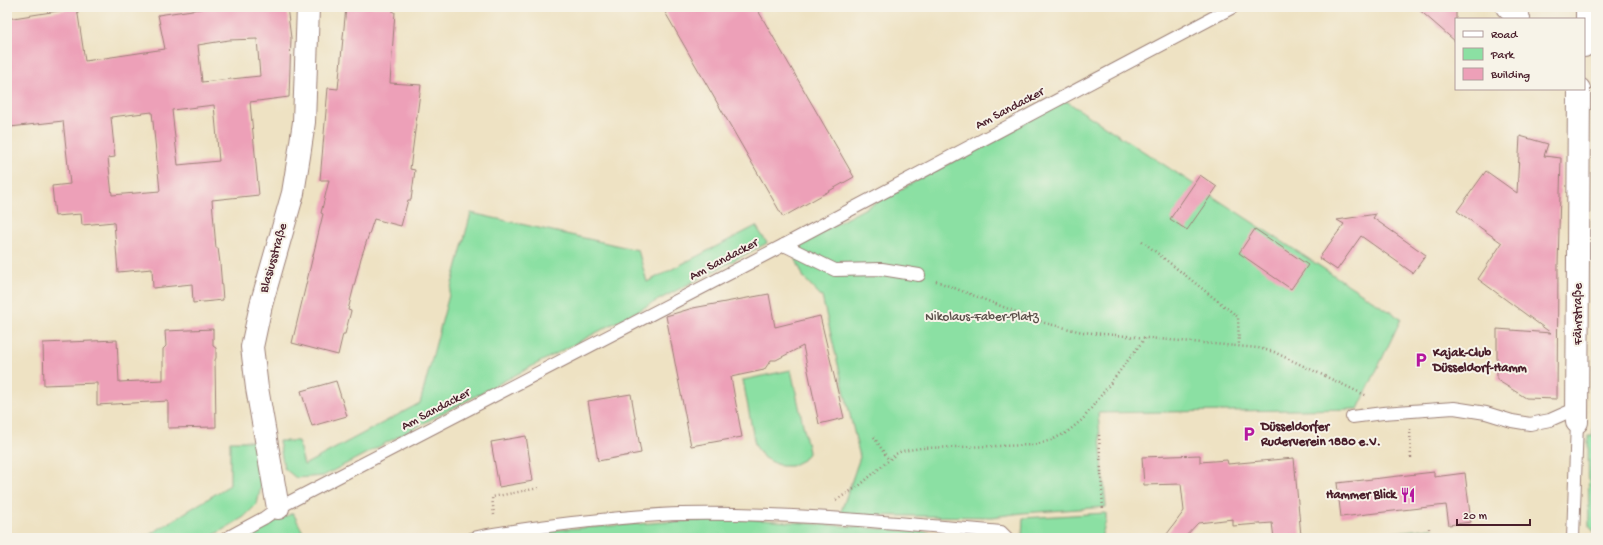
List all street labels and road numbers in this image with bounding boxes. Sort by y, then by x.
street label: Am Sandacker [973,84,1048,133]
street label: Blasiusstraße [257,221,291,296]
street label: Am Sandacker [687,235,762,284]
street label: Fährstraße [1571,283,1586,346]
street label: Am Sandacker [399,385,474,434]

